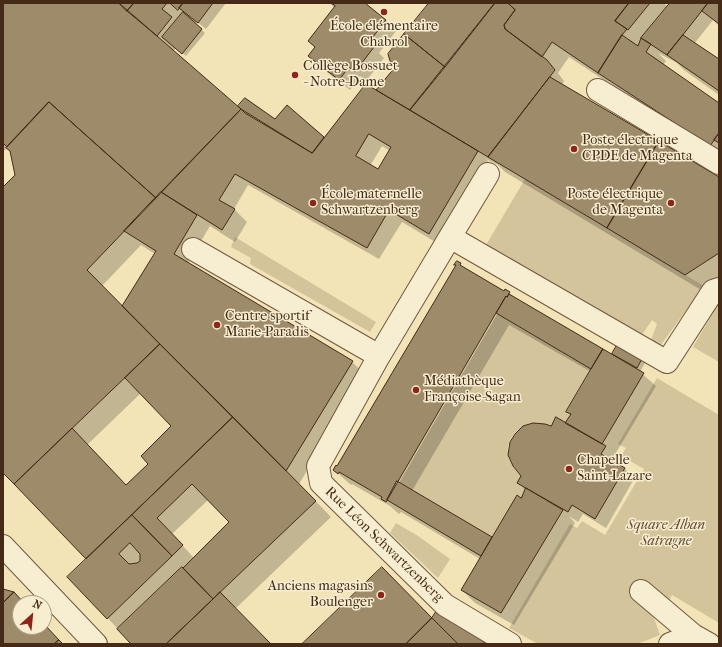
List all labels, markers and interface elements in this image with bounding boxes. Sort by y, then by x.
marker: École élémentaire Chabrol [379,7,389,17]
place label: École élémentaire Chabrol [330,19,438,52]
place label: Collège Bossuet - Notre-Dame [303,59,398,92]
marker: Collège Bossuet - Notre-Dame [290,70,300,80]
place label: Poste électrique CPDE de Magenta [582,133,693,166]
marker: Poste électrique CPDE de Magenta [569,144,579,154]
place label: École maternelle Schwartzenberg [321,187,422,220]
place label: Poste électrique de Magenta [567,187,663,220]
marker: École maternelle Schwartzenberg [308,198,318,208]
marker: Poste électrique de Magenta [666,198,676,208]
place label: Centre sportif Marie-Paradis [225,309,310,342]
marker: Centre sportif Marie-Paradis [212,320,222,330]
place label: Médiathèque Françoise-Sagan [424,374,521,406]
marker: Médiathèque Françoise-Sagan [411,385,421,395]
place label: Chapelle Saint-Lazare [577,453,652,486]
marker: Chapelle Saint-Lazare [564,464,574,474]
street label: Rue Léon Schwartzenberg [321,484,447,606]
park label: Square Alban Satragne [627,518,705,550]
place label: Anciens magasins Boulenger [268,579,373,612]
marker: Anciens magasins Boulenger [376,590,386,600]
north arrow [12,595,52,635]
text: N [31,597,44,612]

